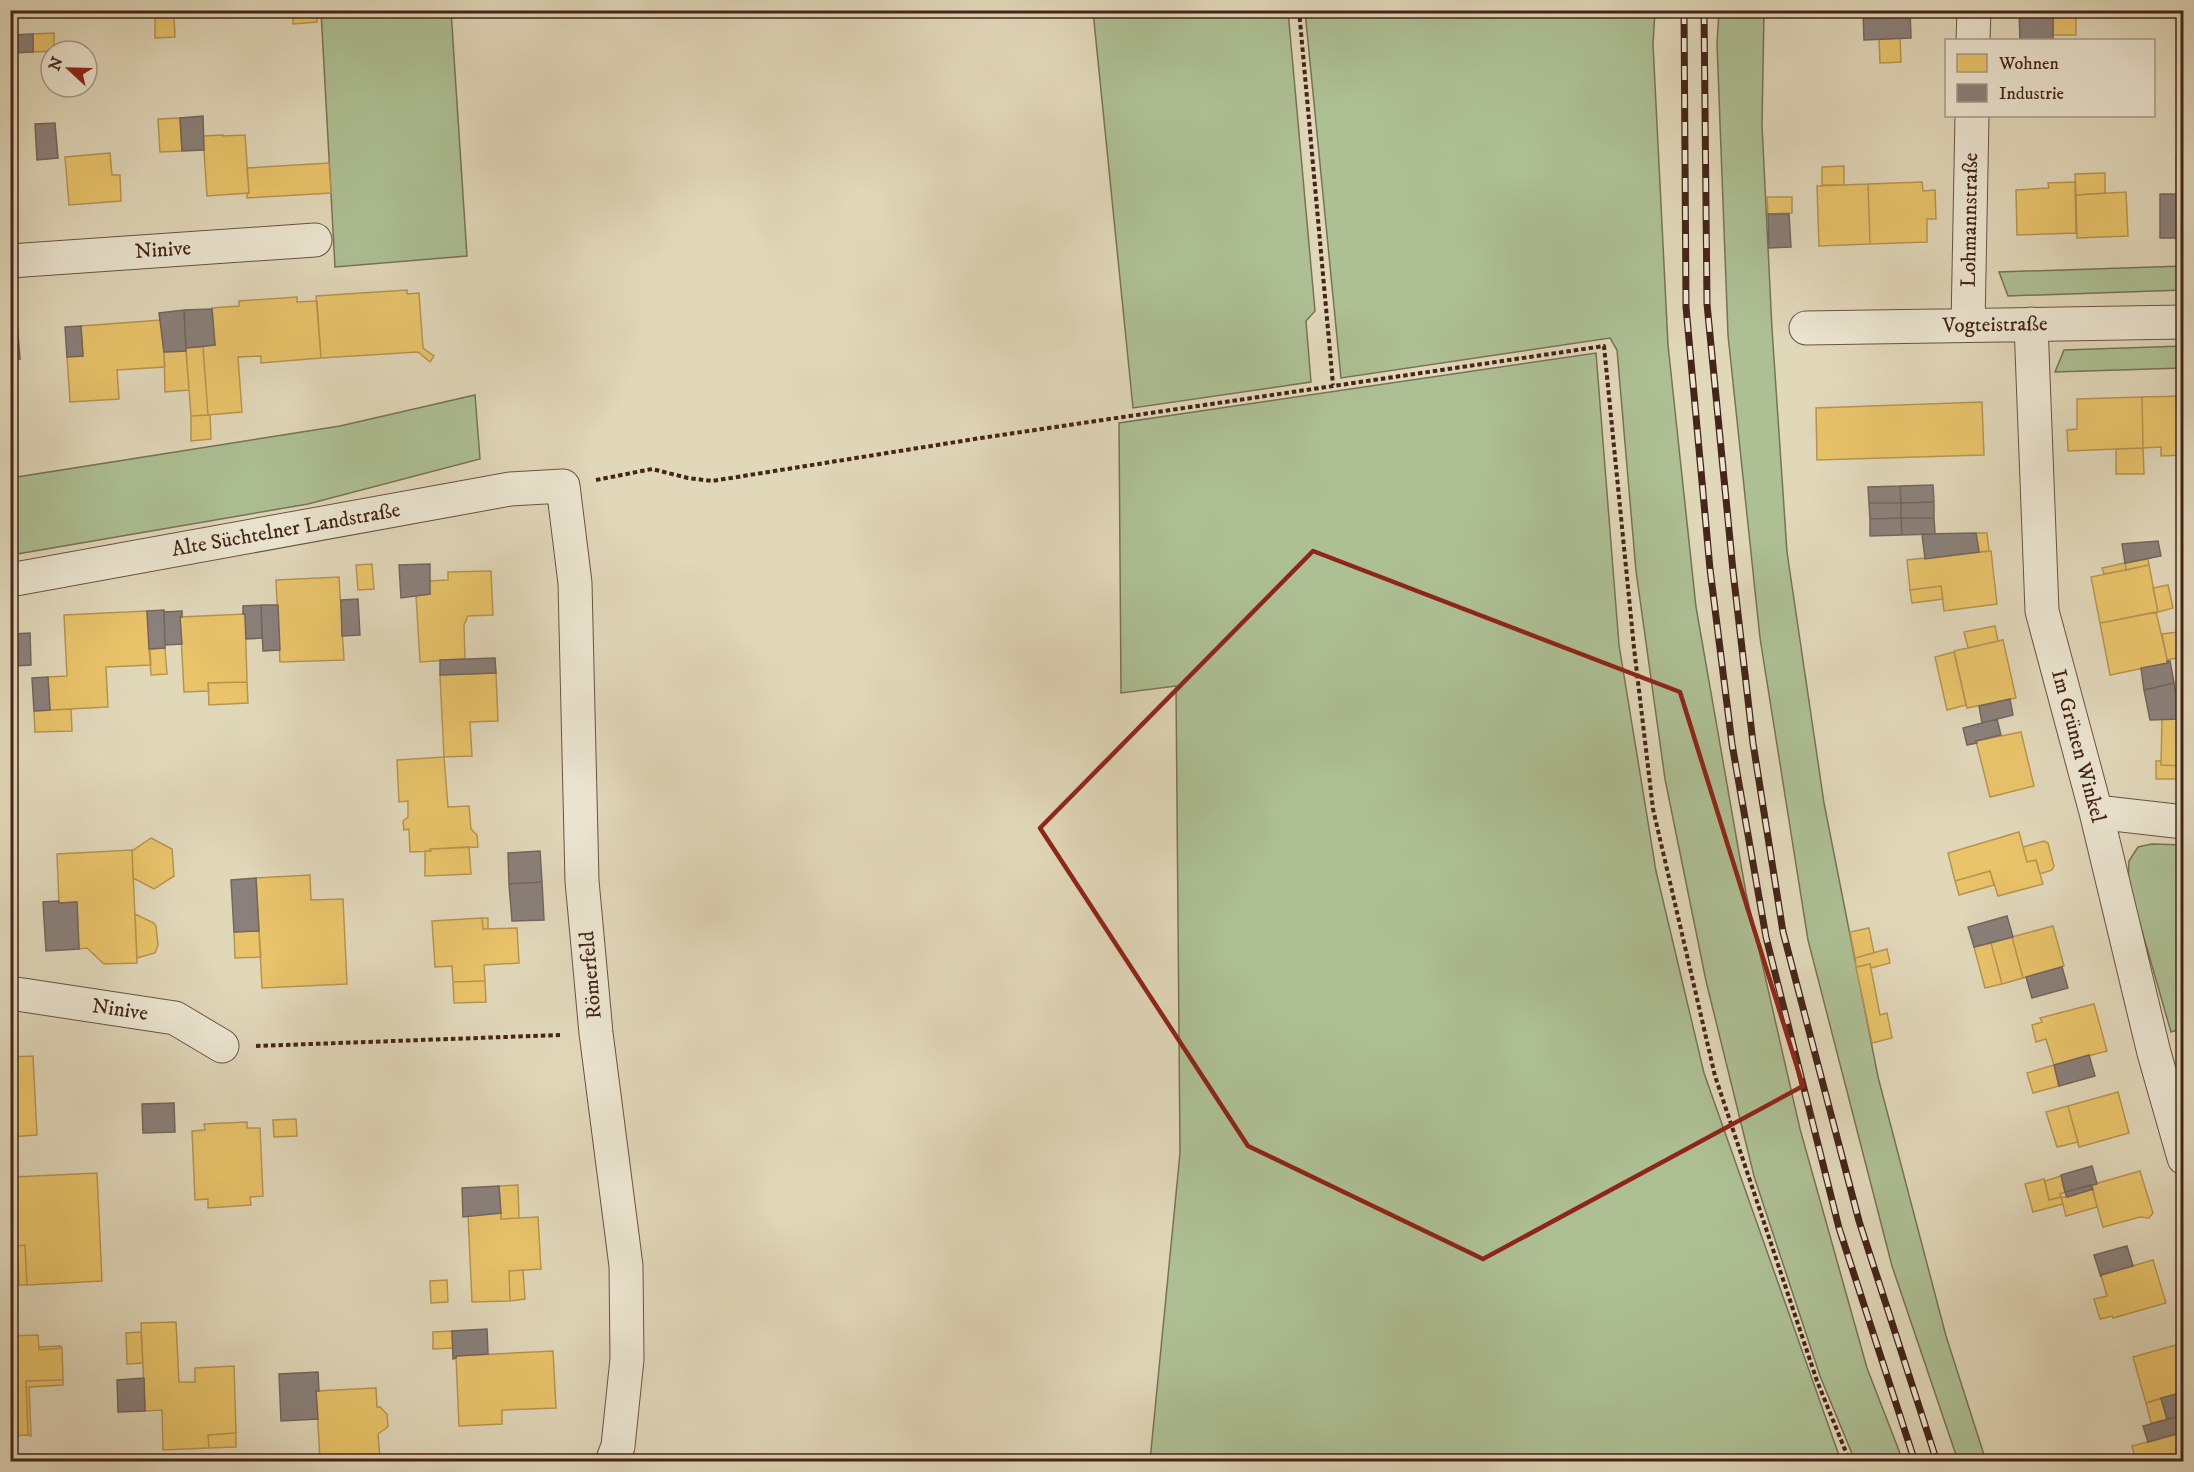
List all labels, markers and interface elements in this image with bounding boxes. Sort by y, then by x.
north arrow [39,39,99,99]
legend [1945,39,2155,117]
text: Wohnen [1998,53,2060,75]
text: N [44,54,68,74]
text: Industrie [1999,83,2064,105]
street label: Lohmannstraße [1956,152,1984,288]
street label: Ninive [134,235,192,265]
street label: Vogteistraße [1941,311,2048,339]
street label: Alte Süchtelner Landstraße [170,497,403,563]
street label: Im Grünen Winkel [2045,667,2111,826]
street label: Römerfeld [574,929,608,1020]
street label: Ninive [90,993,150,1027]

